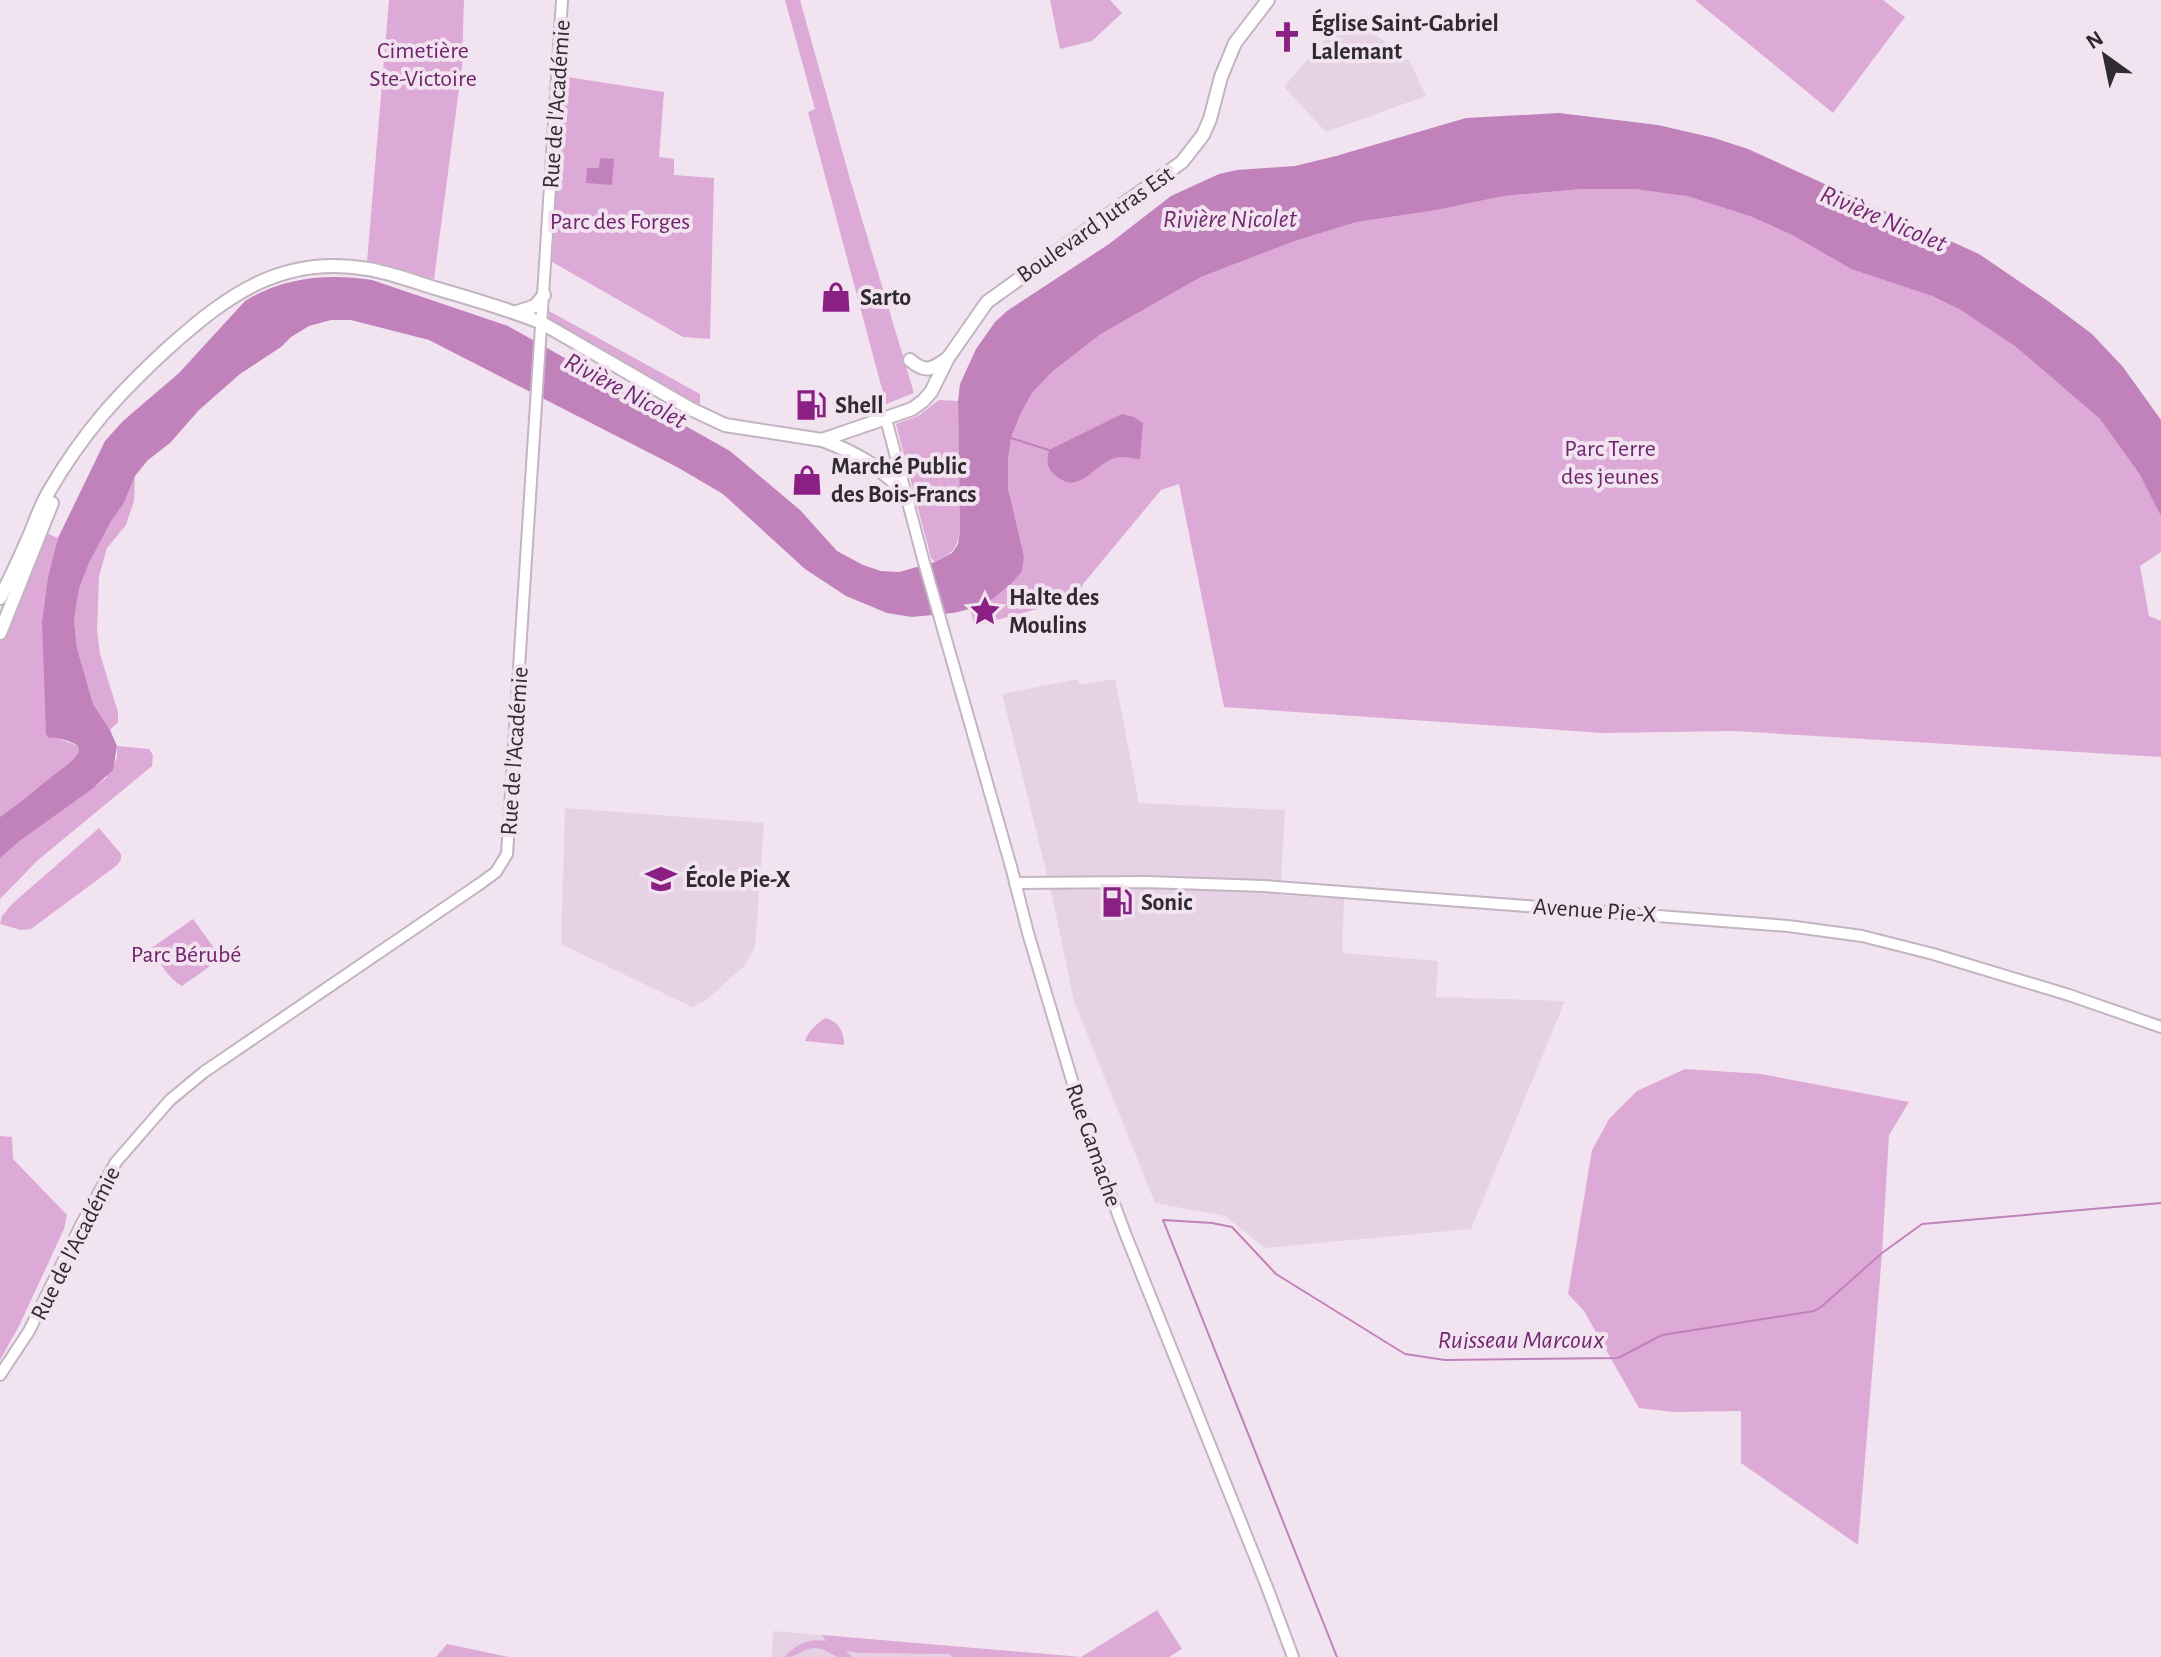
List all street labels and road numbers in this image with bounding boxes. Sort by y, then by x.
street label: Rue de l'Académie [539,19,575,189]
street label: Boulevard Jutras Est [1013,162,1179,288]
street label: Rue de l'Académie [497,666,533,836]
street label: Avenue Pie-X [1533,895,1657,927]
street label: Rue Gamache [1061,1081,1125,1210]
street label: Rue de l'Académie [27,1163,125,1324]

